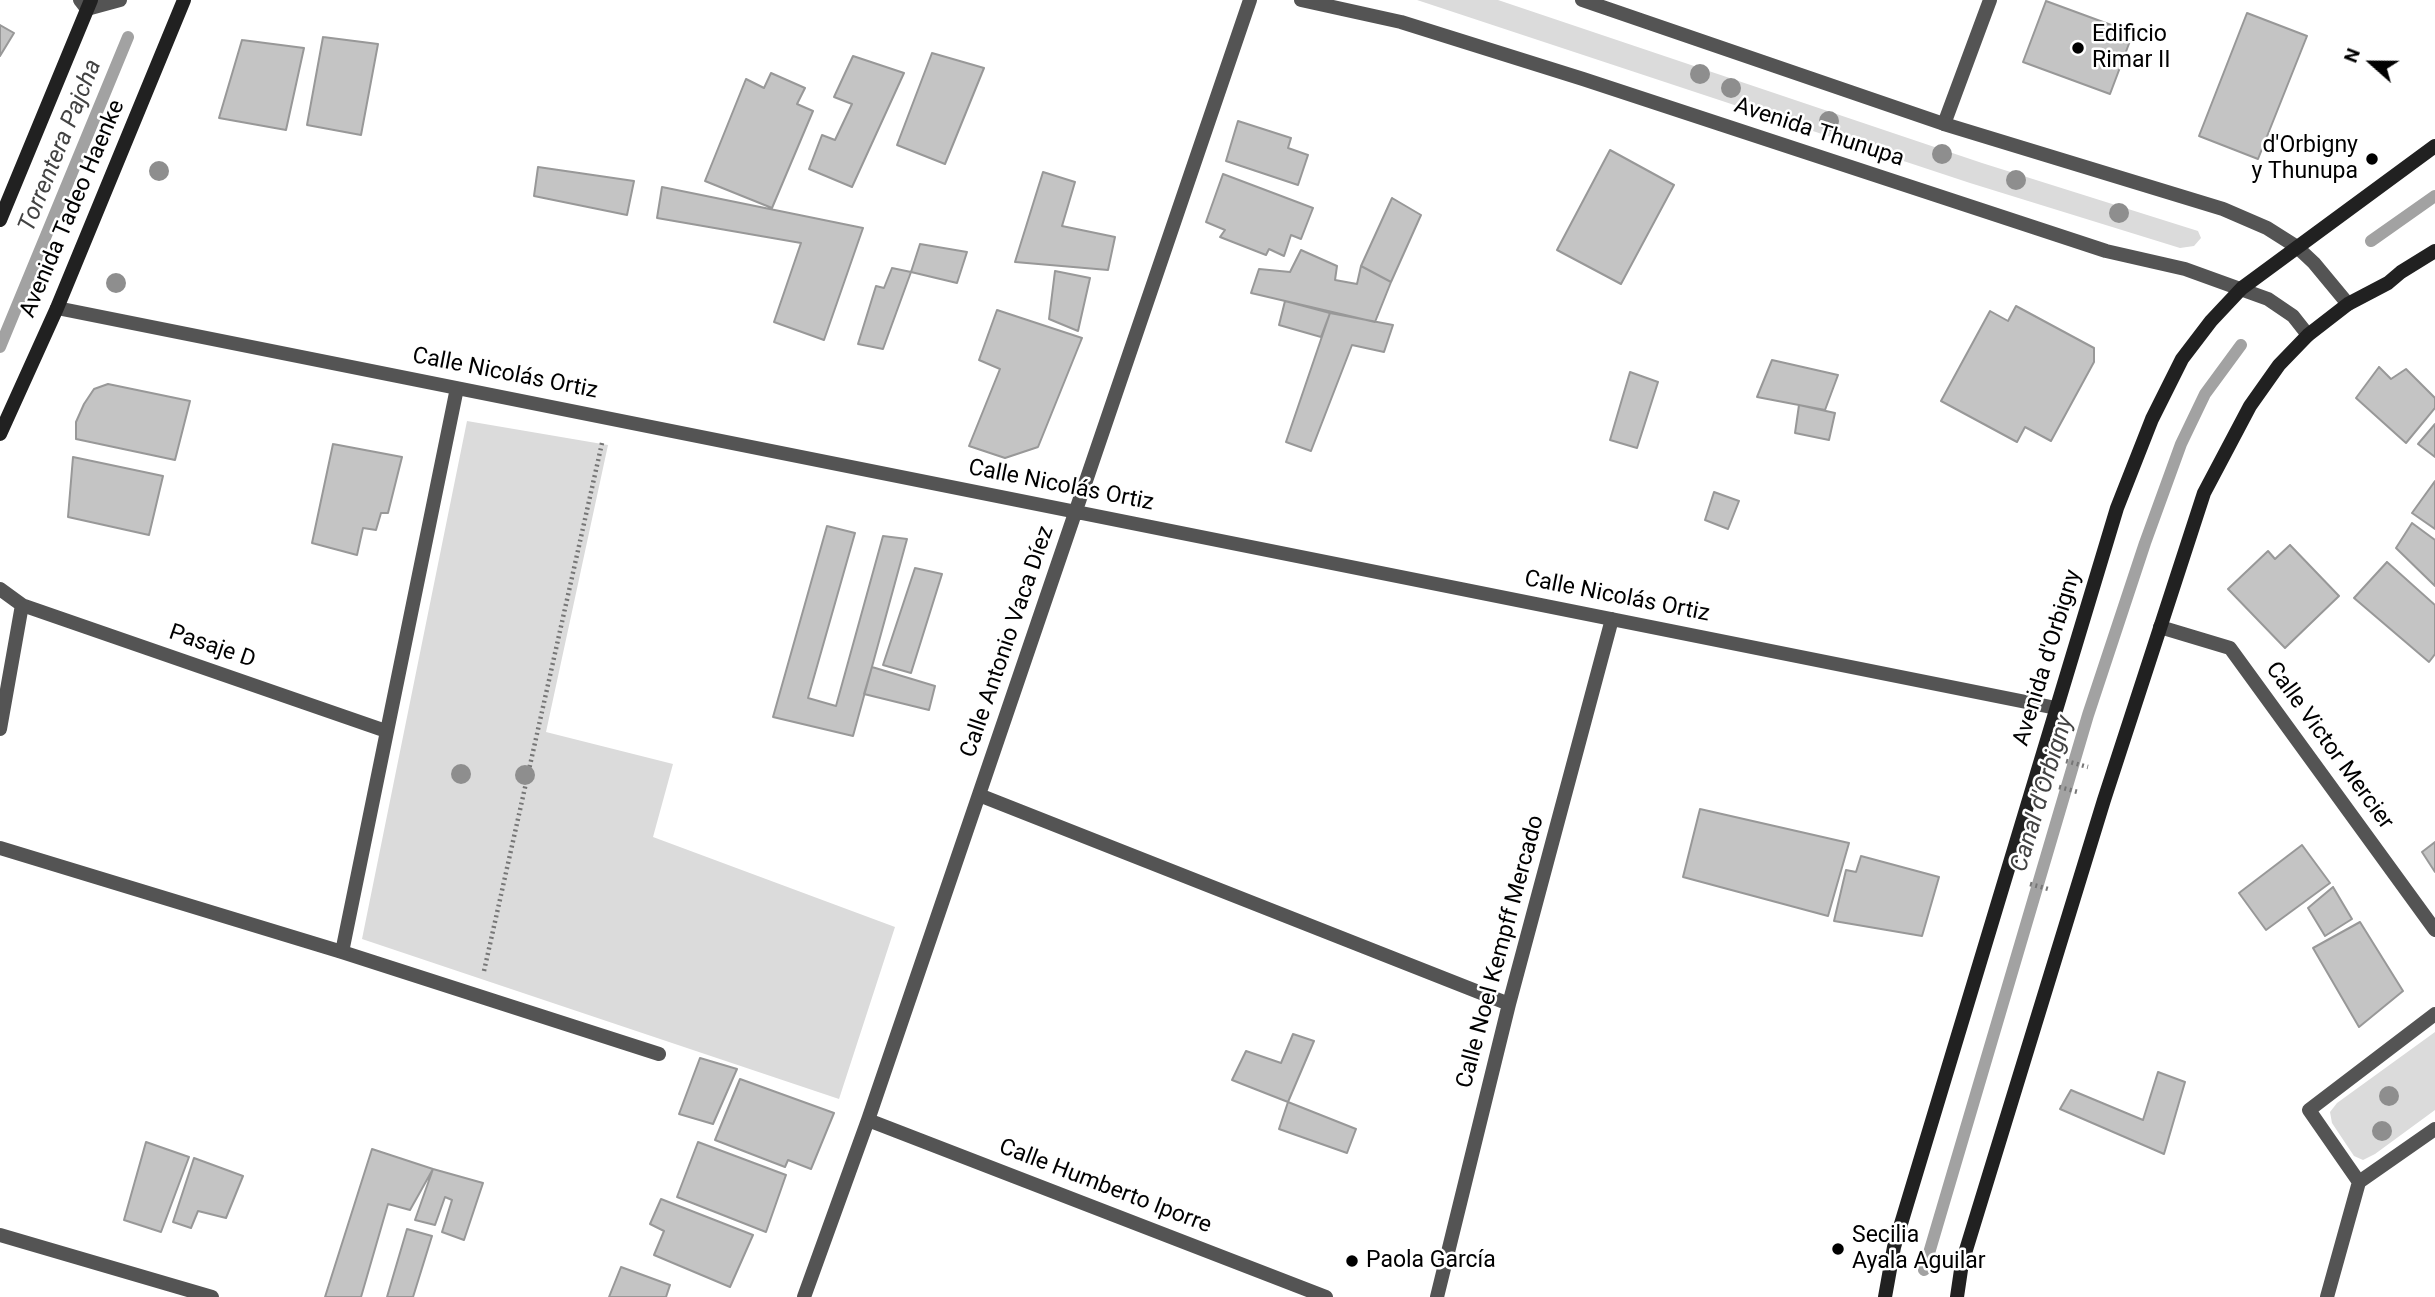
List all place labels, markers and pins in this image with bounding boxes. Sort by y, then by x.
place label: Edificio Rimar II [2092,21,2170,75]
marker: Edificio Rimar II [2070,40,2086,56]
place label: d'Orbigny y Thunupa [2252,132,2358,186]
marker: d'Orbigny y Thunupa [2364,151,2380,167]
place label: Secilia Ayala Aguilar [1852,1222,1986,1276]
marker: Secilia Ayala Aguilar [1830,1241,1846,1257]
place label: Paola García [1366,1247,1496,1275]
marker: Paola García [1344,1253,1360,1269]

